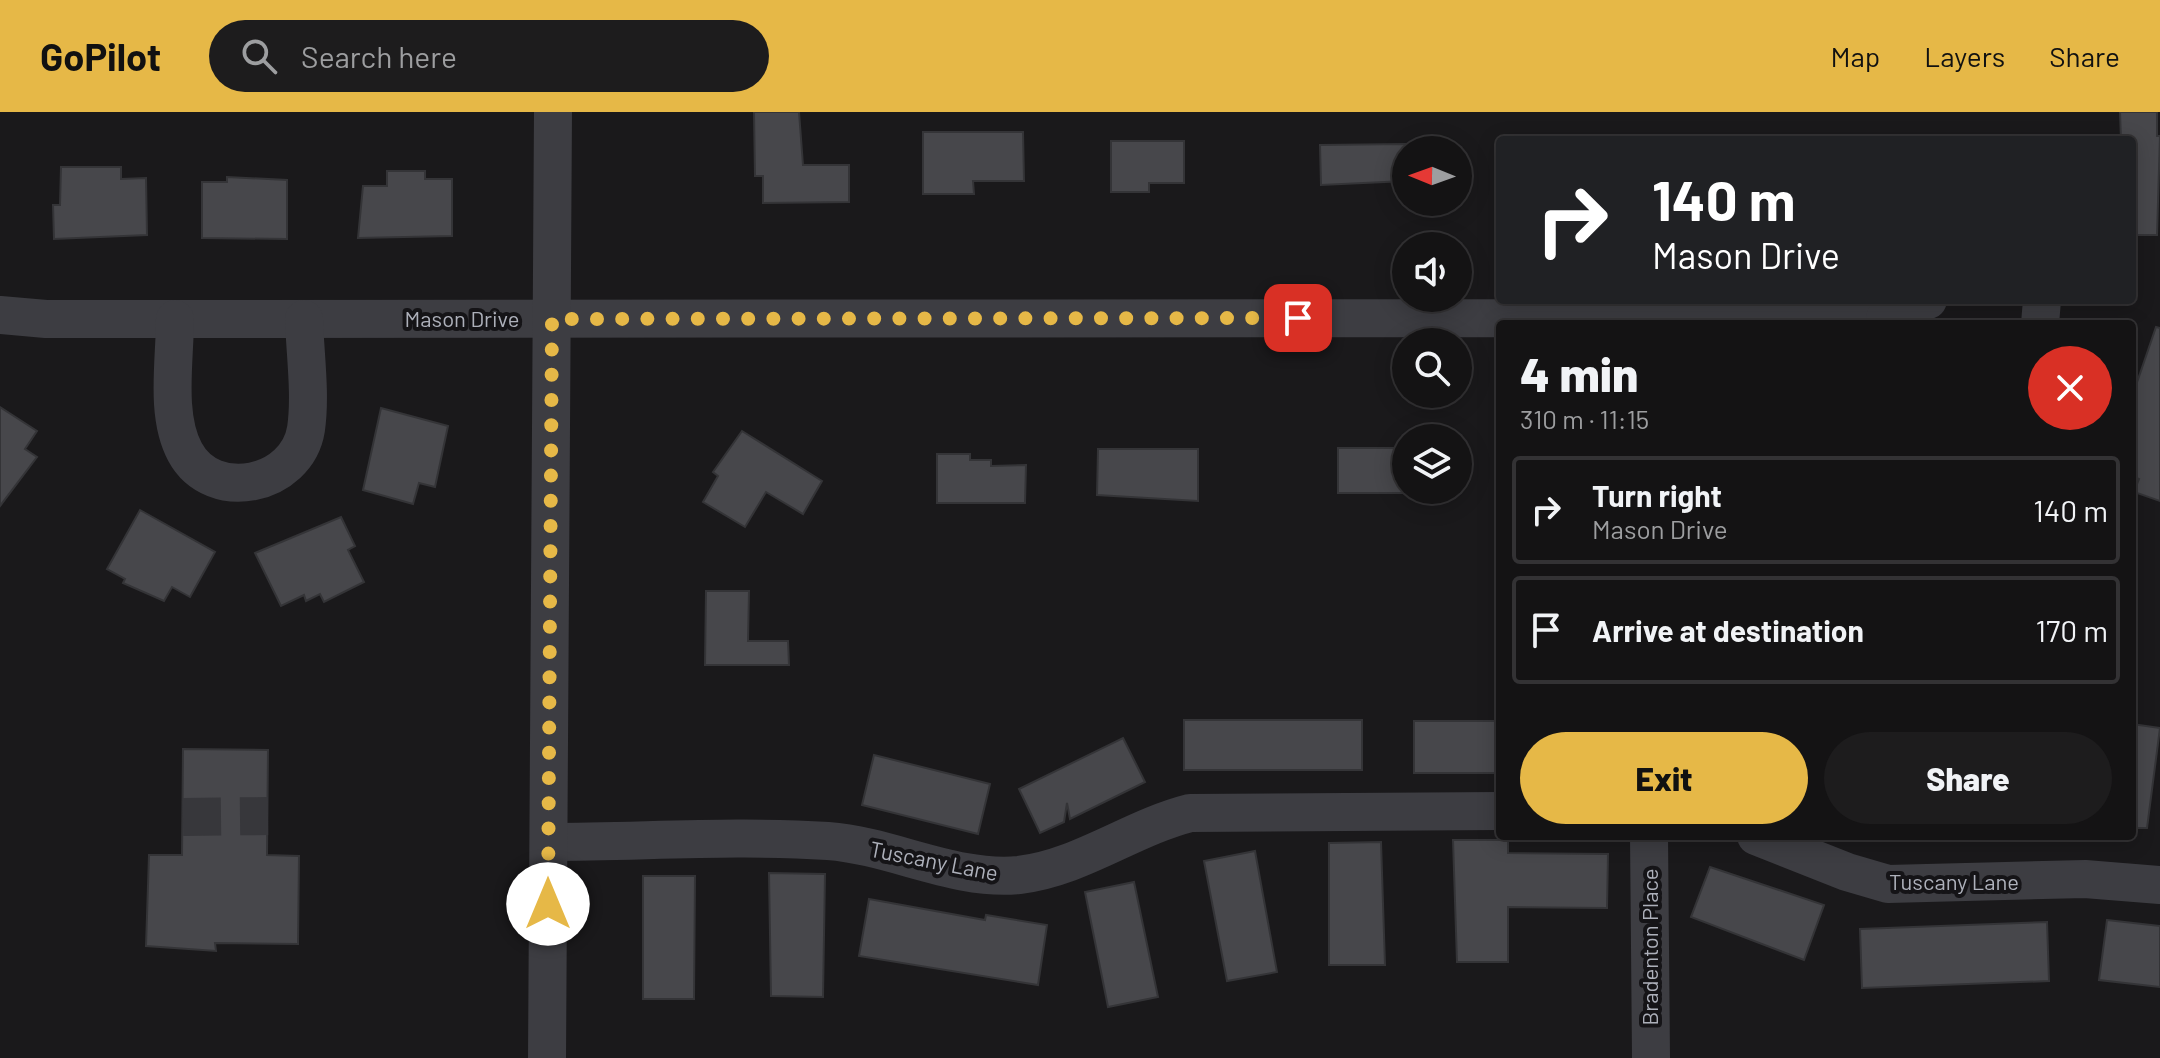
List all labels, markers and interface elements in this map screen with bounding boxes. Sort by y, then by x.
search box [209,20,769,92]
text: GoPilot [40,33,161,79]
icon: search [237,34,281,78]
text: Search here [301,38,457,74]
text: Map [1830,39,1880,73]
text: Layers [1924,39,2005,73]
text: Share [2049,39,2120,73]
north arrow [1392,136,1472,216]
map controls [1392,136,1472,504]
text: 140 m [1652,165,1796,232]
icon: right [1520,168,1624,272]
button: sound [1392,232,1472,312]
text: Mason Drive [1652,233,1840,276]
pin [1264,284,1332,352]
icon: arrive [1276,296,1320,340]
street label: Mason Drive [405,305,519,331]
button: search [1392,328,1472,408]
text: 4 min [1520,344,1638,402]
button: close [2028,346,2112,430]
text: 310 m · 11:15 [1520,403,1649,434]
button: layers [1392,424,1472,504]
text: Turn right [1592,477,1722,513]
icon: right [1524,488,1568,532]
text: 140 m [2033,492,2108,528]
text: Mason Drive [1592,513,1728,544]
icon: arrive [1524,608,1568,652]
text: Arrive at destination [1592,612,1864,648]
text: 170 m [2036,612,2108,648]
button: Exit [1520,732,1808,824]
button: Share [1824,732,2112,824]
street label: Tuscany Lane [868,835,1000,885]
position arrow [506,862,590,946]
street label: Tuscany Lane [1889,868,2019,894]
street label: Bradenton Place [1636,869,1662,1025]

